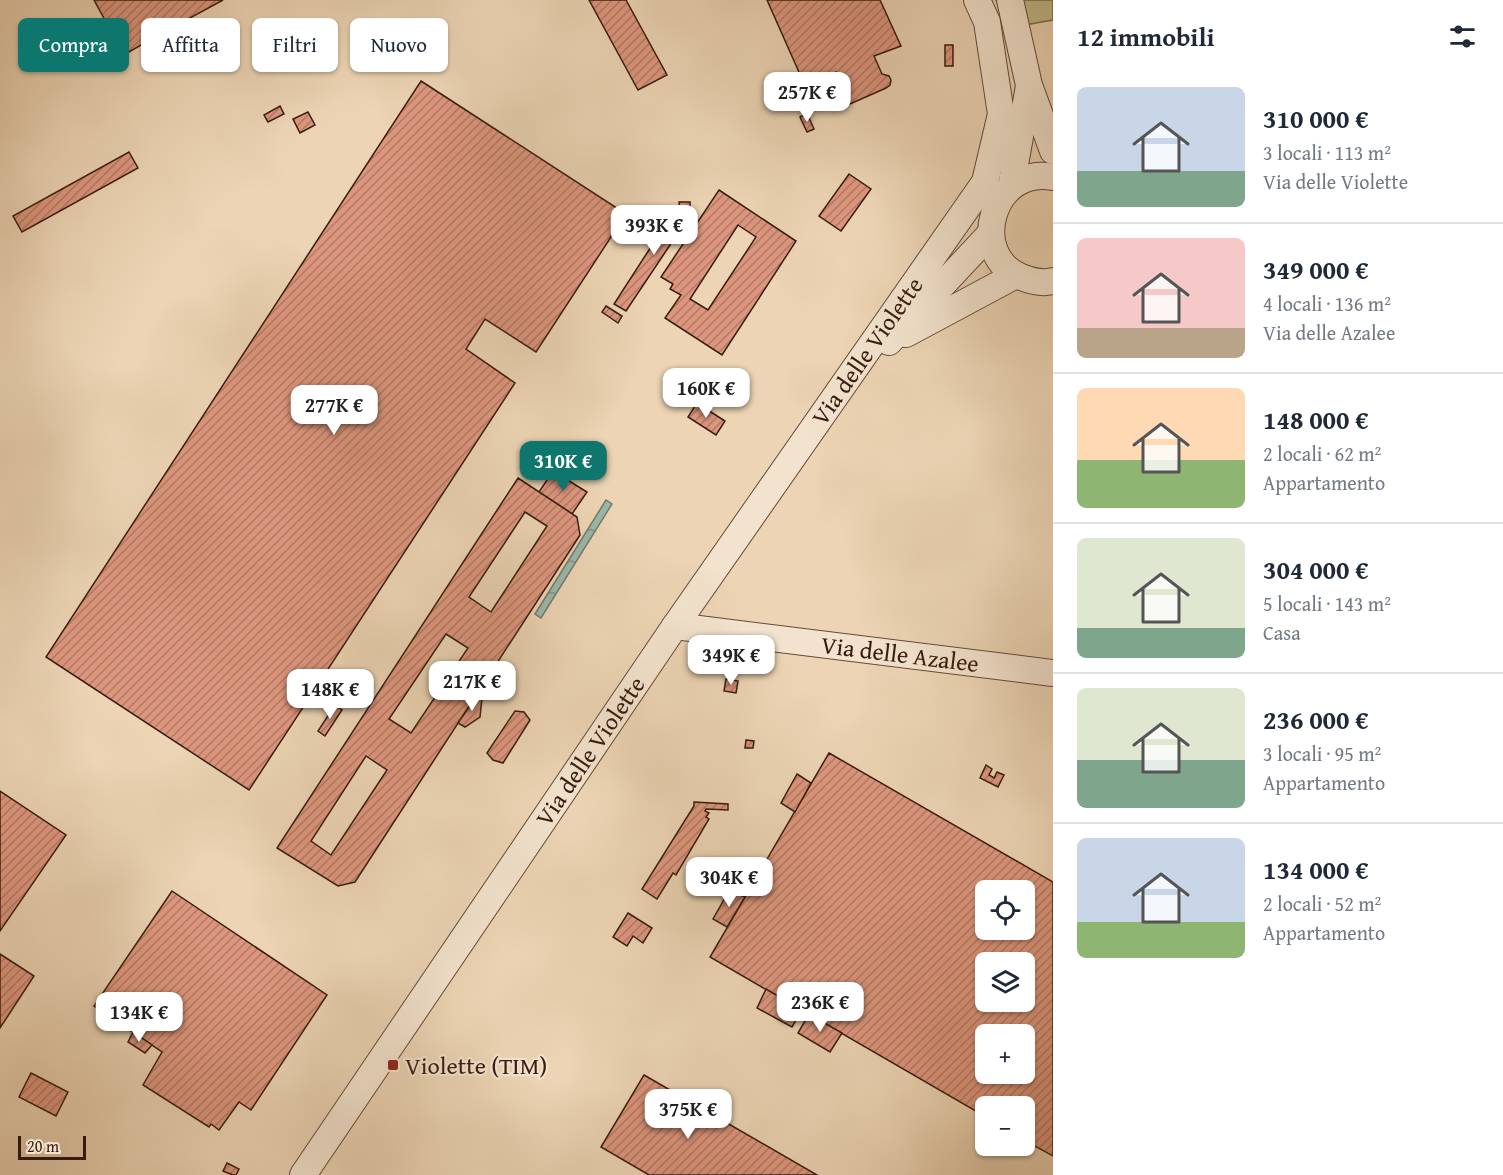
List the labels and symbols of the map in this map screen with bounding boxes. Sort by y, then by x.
pin: 257K € [758,72,856,123]
pin: 393K € [605,205,703,256]
street label: Via delle Violette [803,270,931,432]
pin: 160K € [657,368,755,419]
pin: 277K € [285,385,383,436]
pin: 310K € [514,441,612,492]
street label: Via delle Azalee [819,627,981,681]
pin: 349K € [682,635,780,686]
pin: 217K € [423,661,521,712]
pin: 148K € [281,669,379,720]
street label: Via delle Violette [527,669,653,833]
pin: 304K € [680,857,778,908]
pin: 236K € [771,982,869,1033]
pin: 134K € [90,992,188,1043]
place label: Violette (TIM) [405,1048,547,1083]
marker: Violette (TIM) [386,1058,400,1072]
pin: 375K € [639,1089,737,1140]
scale bar [18,1133,86,1160]

